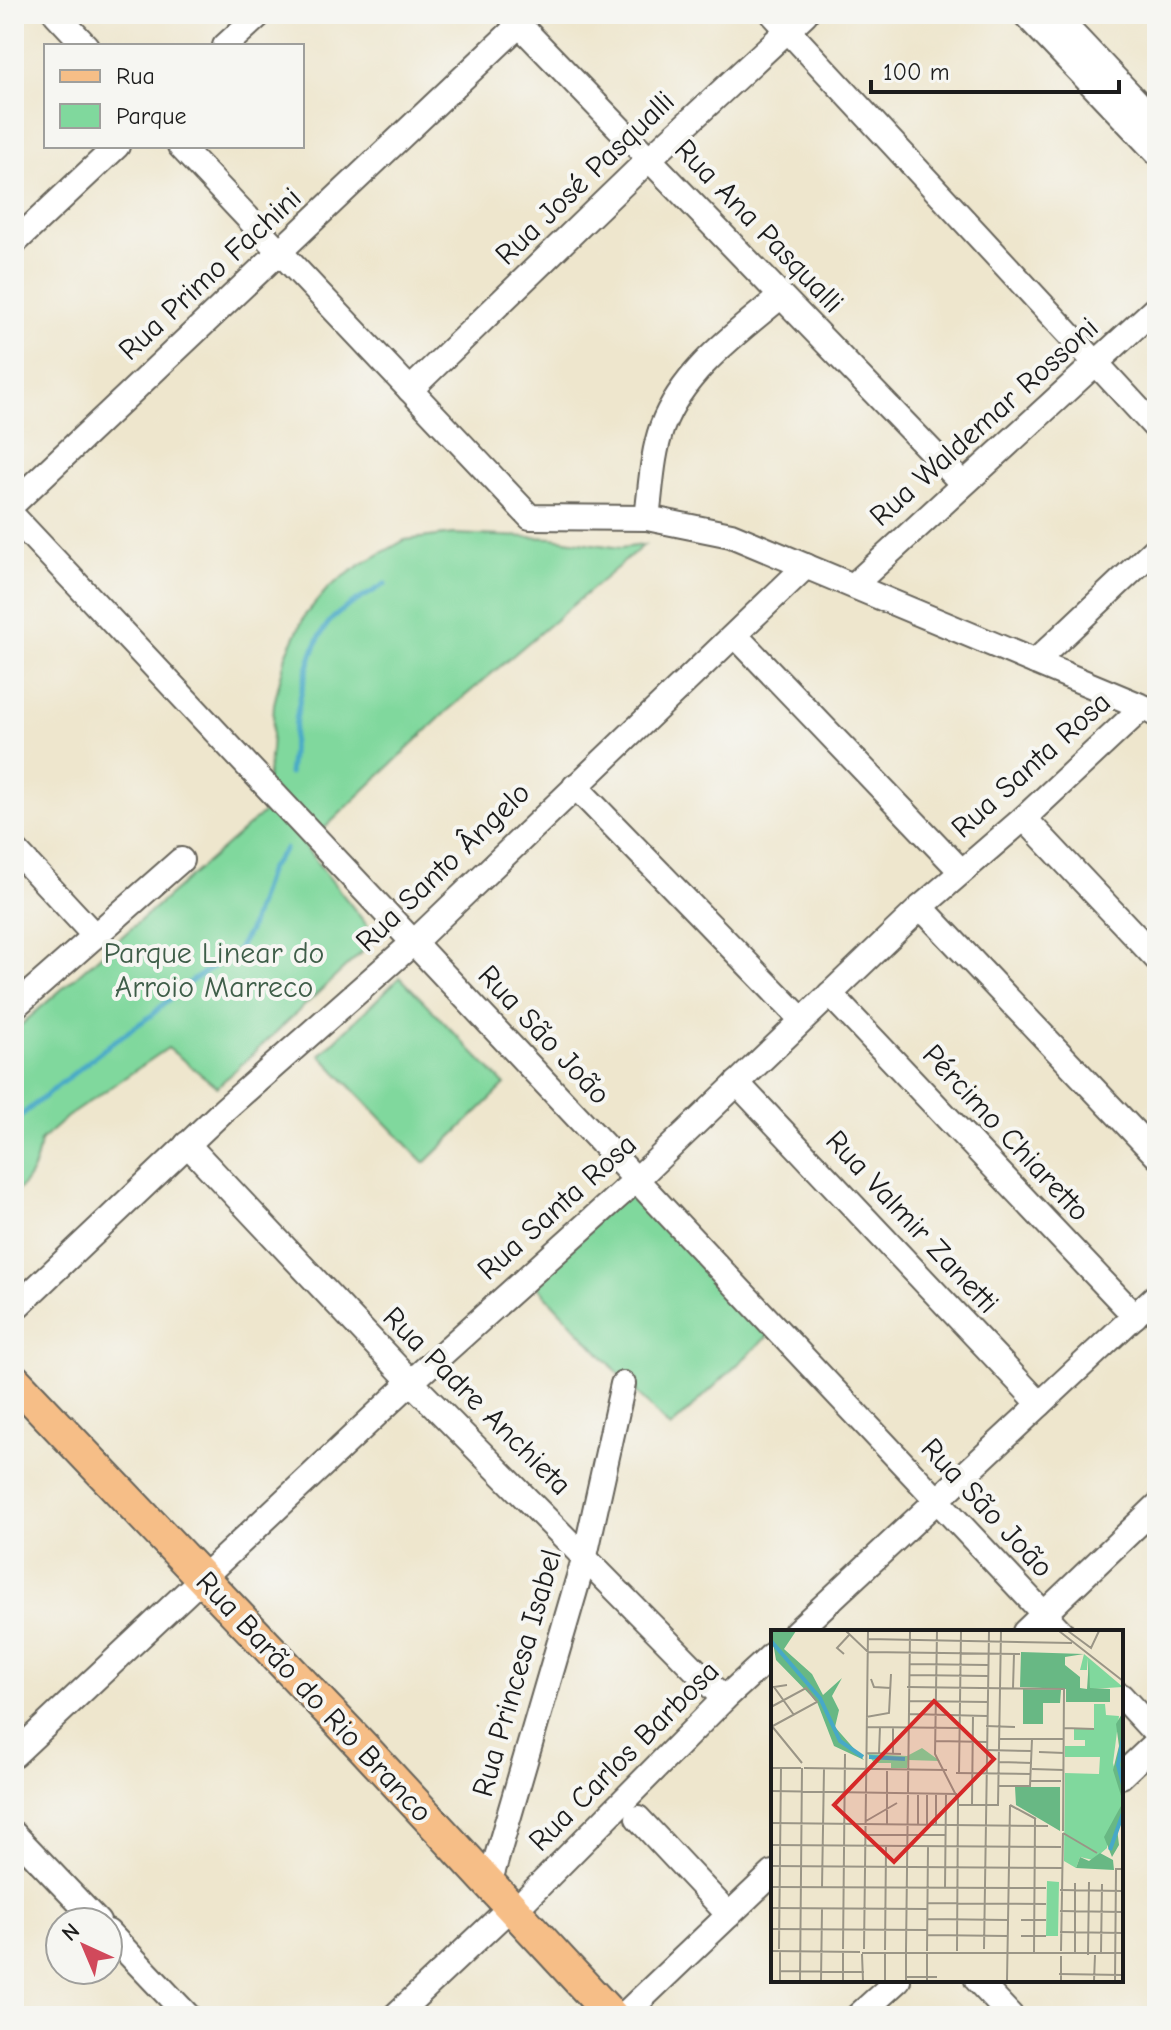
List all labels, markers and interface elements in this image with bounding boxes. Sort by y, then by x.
legend [44,44,304,148]
scale bar [871,44,1119,94]
text: 100 m [883,58,950,86]
text: Rua [116,62,155,90]
street label: Rua José Pasqualli [488,84,682,272]
text: Parque [116,102,187,130]
street label: Rua Ana Pasqualli [667,132,851,320]
street label: Rua Primo Fachini [111,180,309,368]
street label: Rua Waldemar Rossoni [863,310,1105,534]
street label: Rua Santa Rosa [944,685,1118,845]
street label: Rua Santo Ângelo [348,774,537,959]
park label: Parque Linear do Arroio Marreco [104,936,324,1005]
street label: Rua São João [471,958,617,1112]
street label: Pércimo Chiaretto [915,1037,1097,1229]
street label: Rua Valmir Zanetti [818,1123,1006,1321]
street label: Rua Santa Rosa [470,1127,644,1287]
street label: Rua Padre Anchieta [376,1300,578,1502]
street label: Rua São João [914,1431,1060,1585]
street label: Rua Princesa Isabel [465,1545,569,1801]
street label: Rua Barão do Rio Branco [189,1564,439,1830]
inset map [771,1630,1123,1982]
street label: Rua Carlos Barbosa [522,1654,726,1858]
north arrow [44,1906,124,1986]
text: N [57,1918,85,1947]

